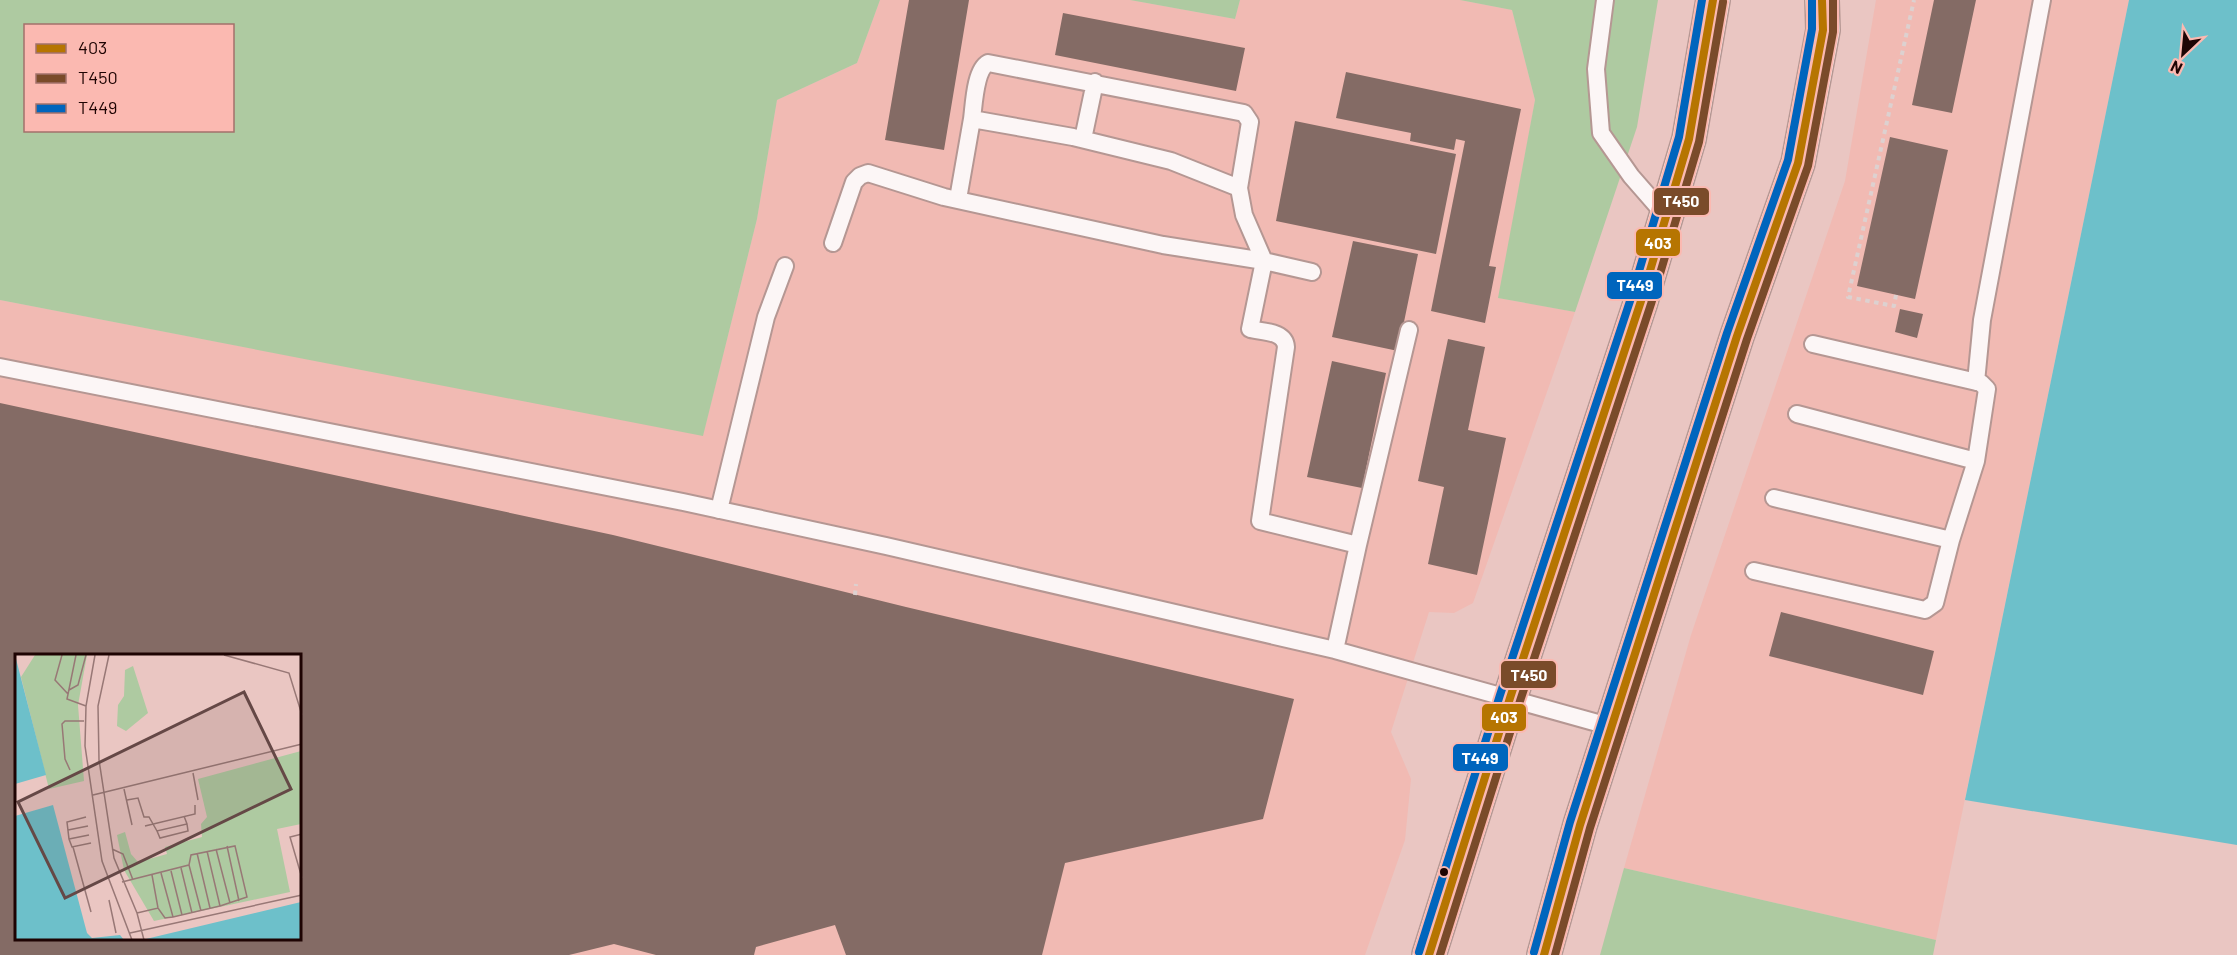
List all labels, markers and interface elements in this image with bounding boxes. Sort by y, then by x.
legend [24,24,234,132]
north arrow [2153,24,2213,84]
text: 403 [78,36,107,58]
text: N [2167,57,2185,79]
text: T450 [78,66,118,88]
text: T449 [78,96,117,118]
line badge: T450 [1653,187,1710,216]
text: T450 [1663,191,1699,210]
line badge: 403 [1635,228,1681,257]
text: 403 [1644,233,1672,252]
line badge: T449 [1606,271,1663,300]
text: T449 [1616,275,1654,294]
inset map [15,654,302,940]
line badge: T450 [1500,660,1557,689]
text: T450 [1511,665,1547,684]
line badge: 403 [1481,703,1527,732]
text: 403 [1490,707,1518,726]
line badge: T449 [1452,743,1509,772]
text: T449 [1461,748,1499,767]
unlabelled marker [1438,866,1450,878]

